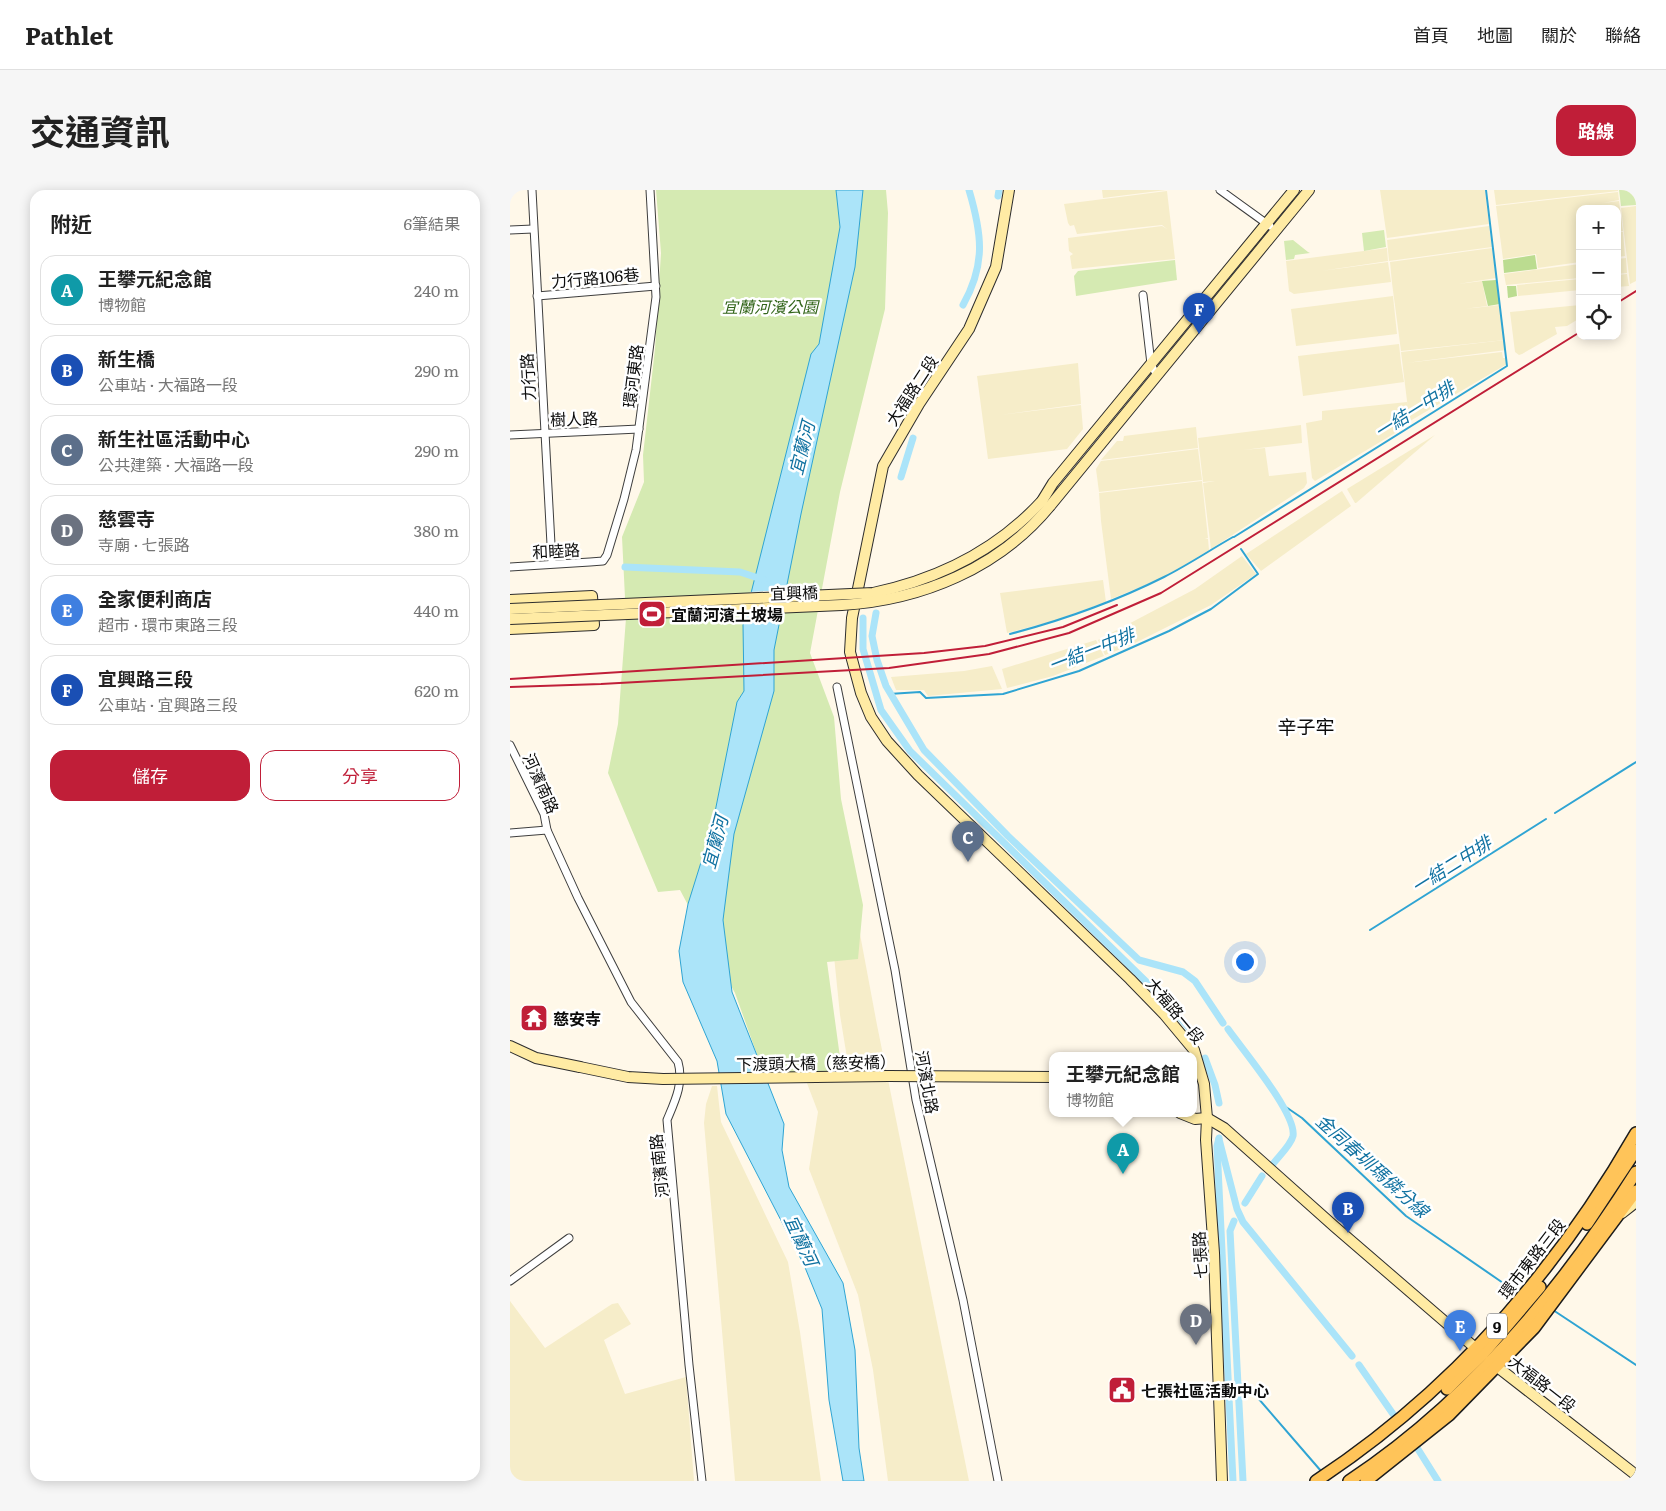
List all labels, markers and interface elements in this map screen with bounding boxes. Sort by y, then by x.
text: Pathlet [25,17,113,52]
text: 首頁 [1413,21,1449,48]
text: 地圖 [1477,21,1513,48]
text: 關於 [1541,21,1577,48]
text: 聯絡 [1605,21,1641,48]
text: 交通資訊 [30,104,170,156]
button: 路線 [1556,105,1636,156]
map controls [1576,205,1621,340]
button: + [1576,205,1621,250]
text: 附近 [50,207,92,238]
text: 6筆結果 [403,211,460,235]
button: − [1576,250,1621,295]
street label: 力行路106巷 [550,261,640,293]
text: 王攀元紀念館 [98,264,212,292]
text: A [61,278,73,302]
text: 240 m [414,278,459,302]
text: 博物館 [98,292,146,316]
pin: F [1183,293,1215,334]
park label: 宜蘭河濱公園 [722,294,820,318]
button: locate [1576,295,1621,340]
street label: 環河東路 [616,343,648,409]
text: 新生橋 [98,344,155,372]
street label: 大福路二段 [879,350,943,430]
street label: 力行路 [514,352,540,402]
text: B [61,358,73,382]
text: 290 m [415,358,459,382]
text: 公車站 · 大福路一段 [98,372,238,396]
water label: 一結一中排 [1369,373,1461,444]
street label: 樹人路 [550,405,598,431]
water label: 宜蘭河 [781,416,821,477]
text: 新生社區活動中心 [98,424,250,452]
text: C [61,438,73,462]
text: 290 m [415,438,459,462]
text: 公共建築 · 大福路一段 [98,452,254,476]
text: 慈雲寺 [98,504,155,532]
text: D [61,518,73,542]
text: 380 m [414,518,459,542]
text: 寺廟 · 七張路 [98,532,190,556]
street label: 和睦路 [531,537,581,563]
street label: 宜興橋 [770,579,818,605]
text: 全家便利商店 [98,584,212,612]
text: E [62,598,72,622]
text: 440 m [413,598,459,622]
sports icon: 宜蘭河濱土坡場 [637,599,667,629]
place label: 宜蘭河濱土坡場 [671,602,783,626]
text: 超市 · 環市東路三段 [98,612,238,636]
water label: 一結一中排 [1044,620,1140,678]
text: 宜興路三段 [98,664,193,692]
text: F [62,678,72,702]
text: 620 m [414,678,459,702]
text: 公車站 · 宜興路三段 [98,692,238,716]
district label: 辛子牢 [1277,712,1335,740]
street label: 河濱南路 [518,749,566,817]
button: 儲存 [50,750,250,801]
button: 分享 [260,750,460,801]
water label: 宜蘭河 [694,810,735,872]
pin: C [952,821,984,862]
water label: 一結二中排 [1406,828,1498,899]
your location [1232,949,1258,975]
street label: 大福路一段 [1141,972,1211,1048]
temple icon: 慈安寺 [519,1003,549,1033]
place label: 慈安寺 [553,1006,601,1030]
street label: 河濱北路 [911,1048,945,1116]
street label: 下渡頭大橋（慈安橋） [736,1049,896,1075]
popup [1049,1052,1197,1117]
text: 王攀元紀念館 [1066,1059,1180,1087]
text: 博物館 [1066,1087,1114,1111]
water label: 金同春圳瑪僯分線 [1310,1107,1437,1225]
street label: 河濱南路 [643,1133,673,1199]
pin: A [1107,1133,1139,1174]
pin: B [1332,1192,1364,1233]
water label: 宜蘭河 [778,1210,827,1273]
street label: 環市東路三段 [1492,1213,1570,1303]
street label: 七張路 [1186,1230,1212,1280]
pin: D [1180,1304,1212,1345]
pin: E [1444,1310,1476,1351]
road number: 9 [1487,1314,1507,1338]
street label: 大福路一段 [1504,1349,1582,1417]
public building icon: 七張社區活動中心 [1107,1375,1137,1405]
place label: 七張社區活動中心 [1141,1378,1269,1402]

